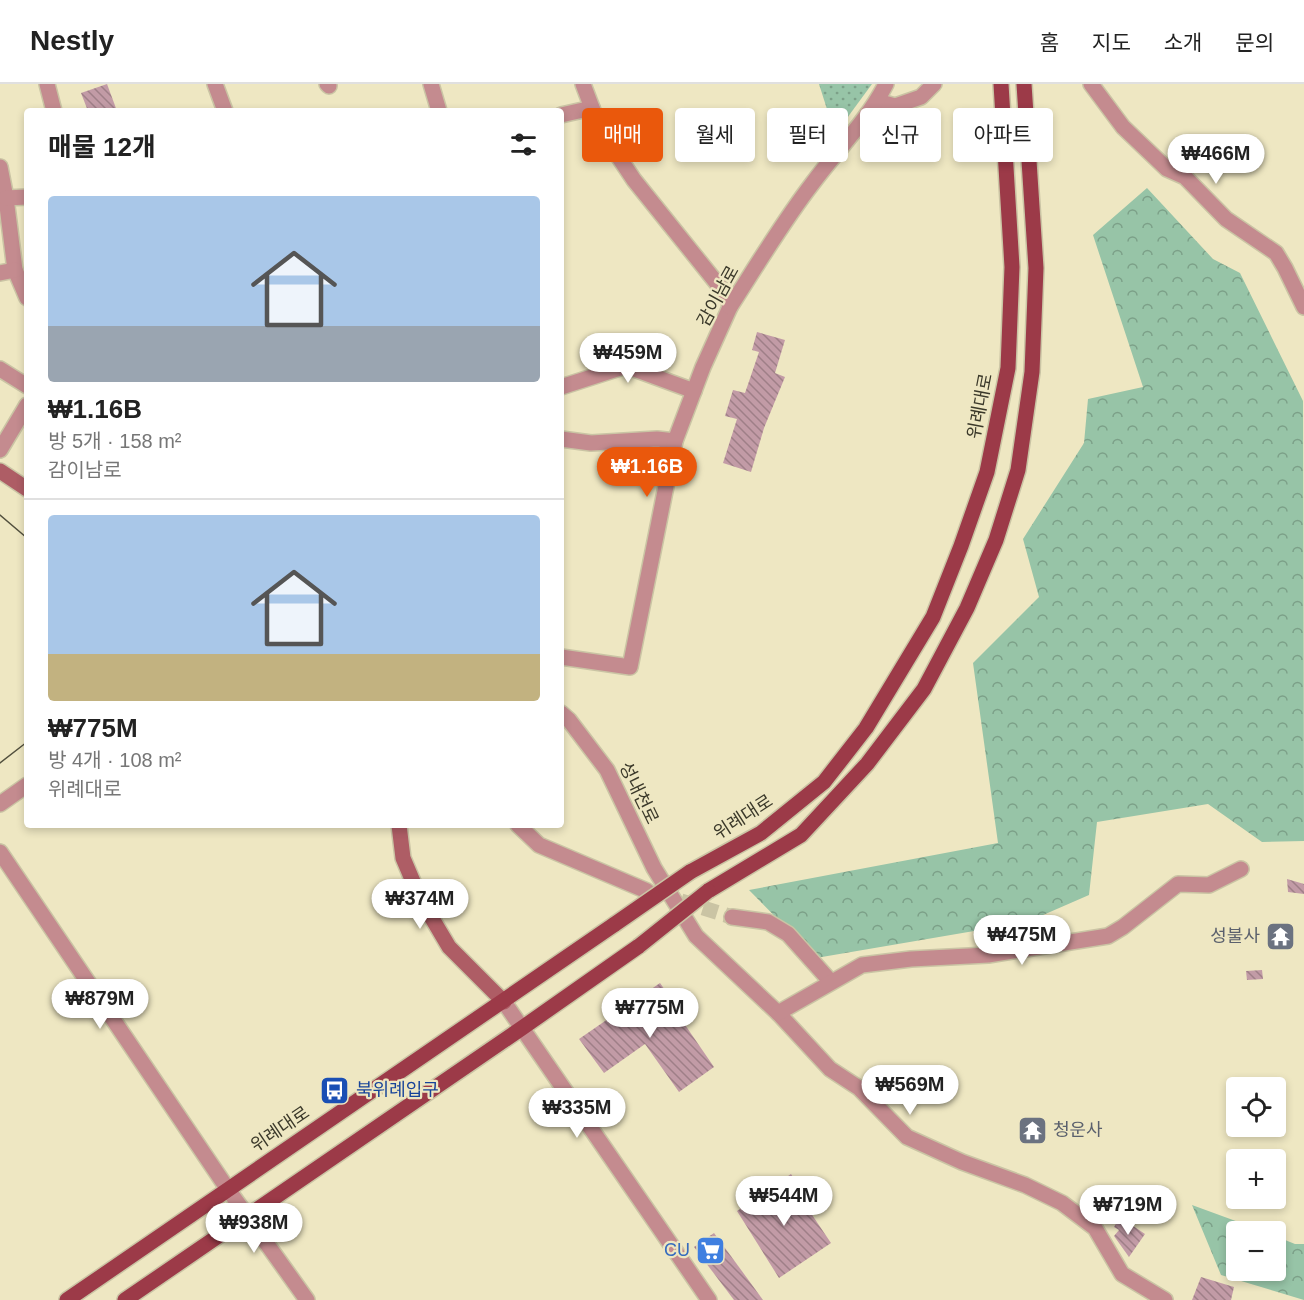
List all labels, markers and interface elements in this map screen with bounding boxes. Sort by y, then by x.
text: Nestly [30,25,114,56]
text: 홈 [1040,31,1059,54]
text: 지도 [1092,31,1131,54]
text: 소개 [1164,31,1202,54]
text: 문의 [1235,31,1274,54]
chip: 매매 [582,108,663,162]
chip: 월세 [675,108,755,162]
chip: 필터 [767,108,848,162]
chip: 신규 [860,108,941,162]
chip: 아파트 [953,108,1053,162]
icon: filters [507,128,540,161]
text: 매물 12개 [48,132,156,162]
pin: ₩466M [1174,134,1258,185]
text: ₩466M [1182,142,1250,164]
icon: home [240,235,348,343]
street label: 감이남로 [693,262,743,330]
pin: ₩459M [586,333,670,384]
text: ₩459M [594,341,662,363]
street label: 위례대로 [964,372,996,440]
text: ₩1.16B [48,394,142,424]
text: 방 5개 · 158 m² [48,430,182,452]
pin: ₩1.16B [598,447,696,498]
text: ₩1.16B [611,455,683,477]
text: 감이남로 [48,459,122,481]
icon: home [240,554,348,662]
text: ₩775M [48,713,138,743]
text: 방 4개 · 108 m² [48,749,182,771]
street label: 성내천로 [615,759,663,827]
text: 위례대로 [48,778,122,800]
street label: 위례대로 [710,791,776,843]
pin: ₩374M [378,879,462,930]
text: ₩374M [386,887,454,909]
pin: ₩475M [980,915,1064,966]
temple icon: 성불사 [1265,920,1297,952]
text: ₩475M [988,923,1056,945]
place label: 성불사 [1210,926,1260,946]
pin: ₩879M [58,979,142,1030]
text: ₩879M [66,987,134,1009]
pin: ₩775M [608,988,692,1039]
text: ₩775M [616,996,684,1018]
pin: ₩569M [868,1065,952,1116]
text: ₩569M [876,1073,944,1095]
bus stop icon: 북위례입구 [319,1074,351,1106]
map controls [1226,1077,1286,1281]
button: locate [1226,1077,1286,1137]
place label: 북위례입구 [356,1080,439,1100]
pin: ₩335M [535,1088,619,1139]
text: ₩335M [543,1096,611,1118]
street label: 위례대로 [247,1102,313,1156]
temple icon: 청운사 [1016,1114,1048,1146]
place label: 청운사 [1053,1120,1103,1140]
button: + [1226,1149,1286,1209]
pin: ₩544M [742,1176,826,1227]
text: ₩544M [750,1184,818,1206]
pin: ₩719M [1086,1185,1170,1236]
text: ₩719M [1094,1193,1162,1215]
pin: ₩938M [212,1203,296,1254]
text: ₩938M [220,1211,288,1233]
button: − [1226,1221,1286,1281]
supermarket icon: CU [695,1234,727,1266]
place label: CU [664,1240,690,1260]

